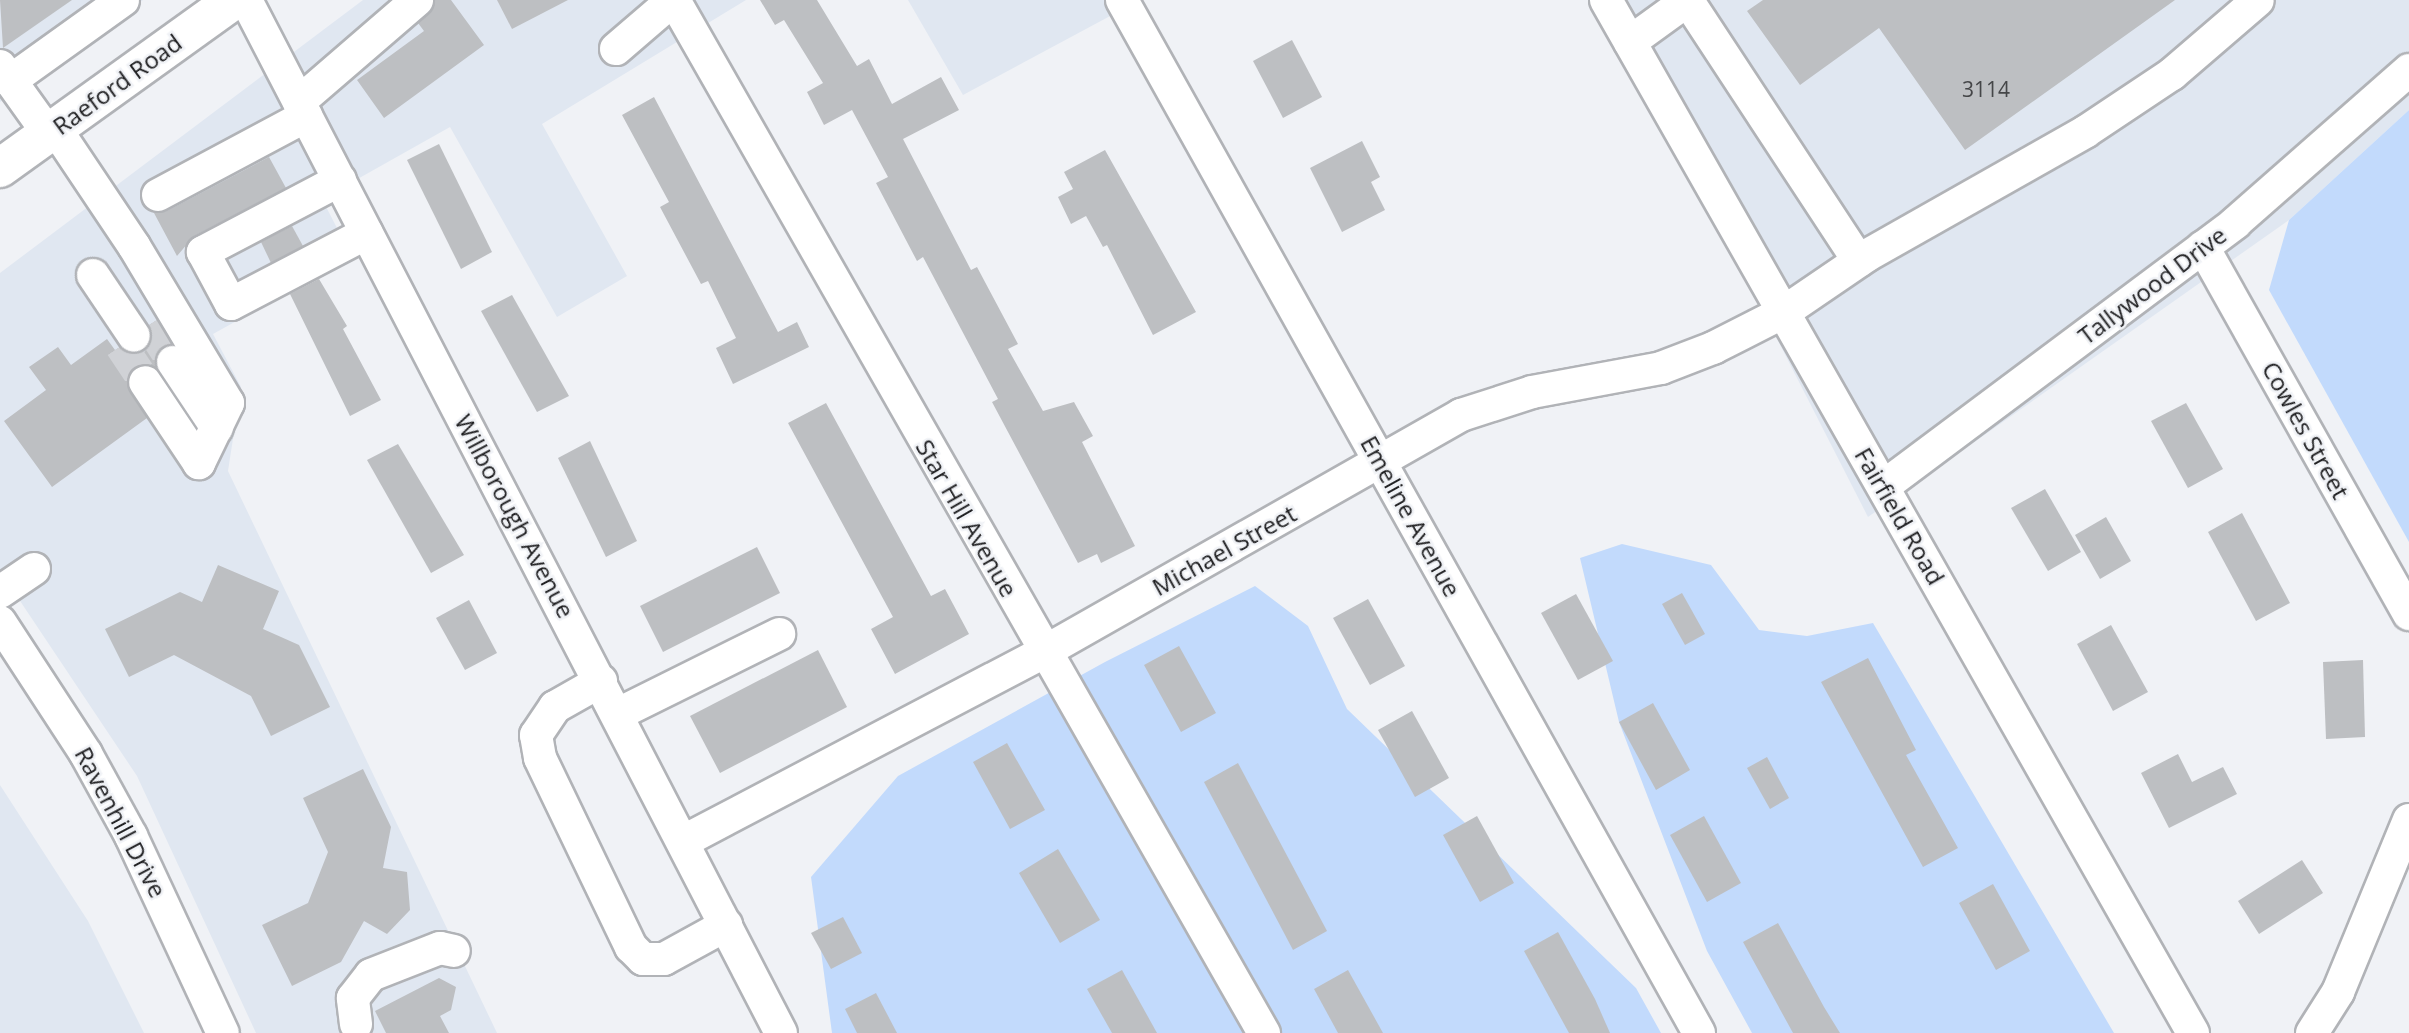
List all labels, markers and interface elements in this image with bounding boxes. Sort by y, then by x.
street label: Raeford Road [47,28,187,140]
house number: 3114 [1962,76,2010,102]
street label: Tallywood Drive [2072,220,2232,350]
street label: Cowles Street [2256,356,2356,504]
street label: Willborough Avenue [449,409,581,623]
street label: Emeline Avenue [1355,431,1467,601]
street label: Star Hill Avenue [910,434,1024,602]
street label: Fairfield Road [1849,442,1951,590]
street label: Michael Street [1147,499,1301,601]
street label: Ravenhill Drive [69,742,173,902]

